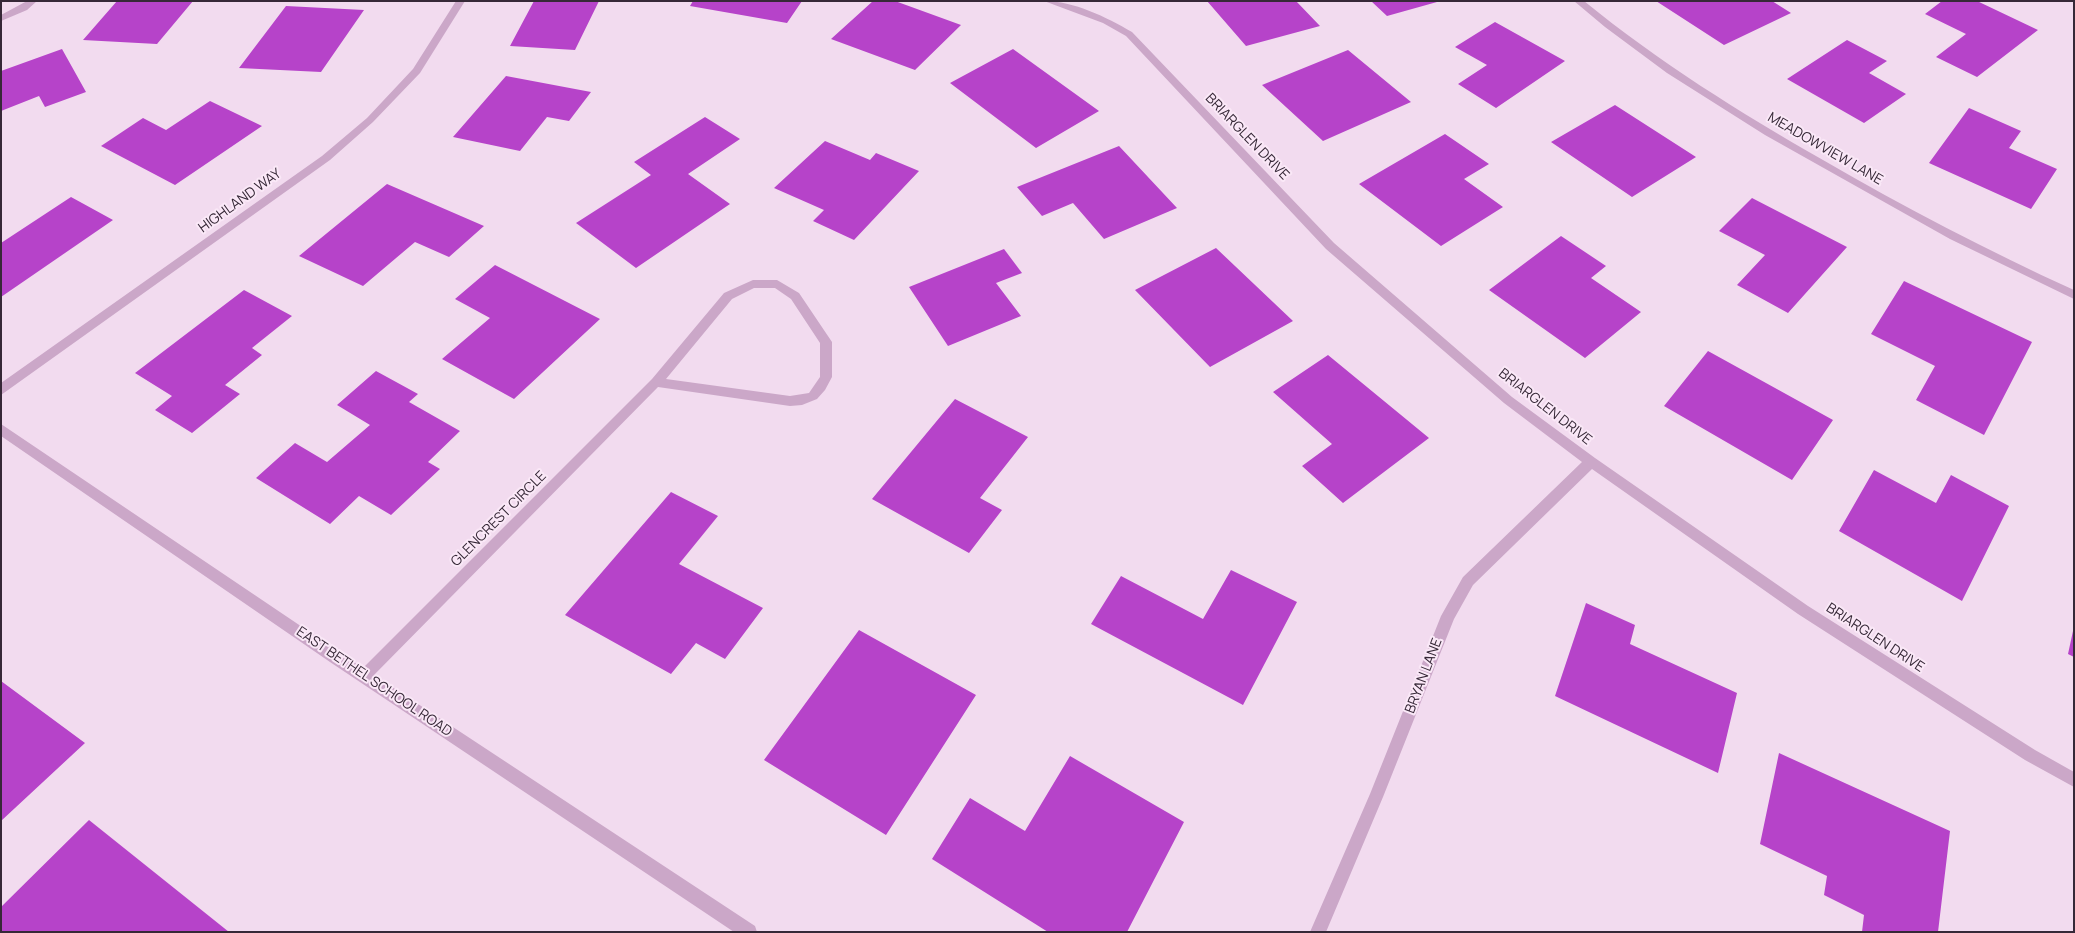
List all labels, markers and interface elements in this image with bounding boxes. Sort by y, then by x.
street label: BRIARGLEN DRIVE [1201,90,1293,184]
street label: MEADOWVIEW LANE [1765,109,1885,189]
street label: HIGHLAND WAY [195,165,285,237]
street label: BRIARGLEN DRIVE [1495,365,1595,449]
street label: GLENCREST CIRCLE [448,468,550,570]
street label: BRIARGLEN DRIVE [1823,600,1927,676]
street label: EAST BETHEL SCHOOL ROAD [293,624,455,740]
street label: BRYAN LANE [1402,636,1446,716]

